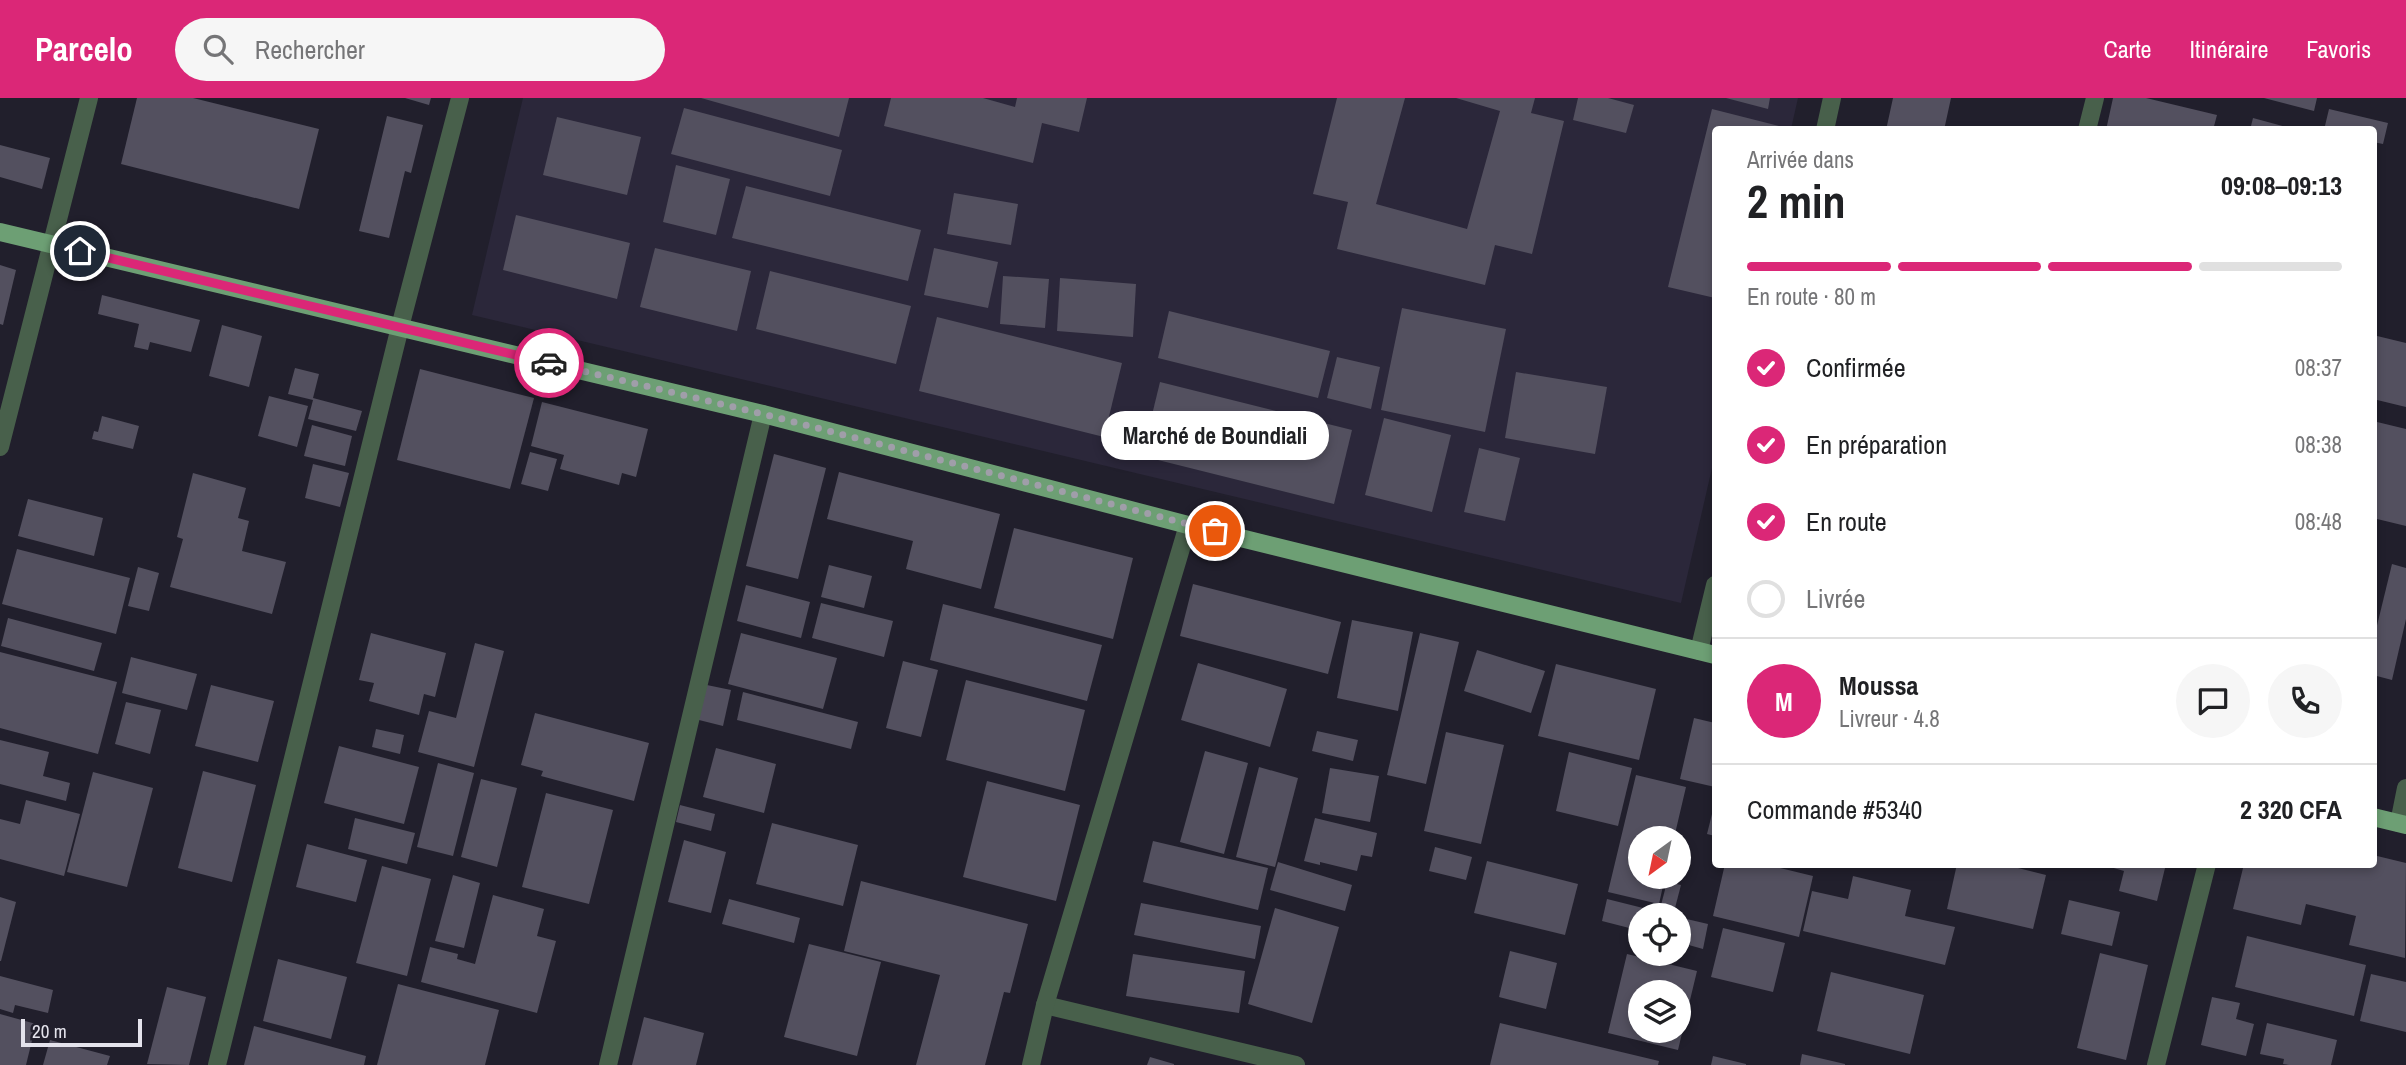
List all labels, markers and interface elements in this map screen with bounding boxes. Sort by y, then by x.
search box [175,18,665,81]
text: Parcelo [35,27,133,71]
icon: search [199,30,237,68]
text: Rechercher [255,32,365,67]
text: Carte [2103,33,2152,65]
text: Itinéraire [2190,33,2268,65]
text: Favoris [2306,33,2371,65]
text: Arrivée dans [1747,144,1854,175]
text: 09:08–09:13 [2221,168,2342,203]
text: 2 min [1747,170,1846,232]
pin [50,221,110,281]
icon: home [61,232,99,270]
text: En route · 80 m [1747,281,1876,312]
courier [514,328,584,398]
icon: car [530,344,568,382]
icon: check [1747,349,1785,387]
text: Confirmée [1806,350,1906,385]
text: 08:37 [2295,352,2342,383]
callout: Marché de Boundiali [1101,412,1329,461]
text: Marché de Boundiali [1123,420,1307,451]
icon: check [1747,426,1785,464]
text: En préparation [1806,427,1947,462]
text: 08:38 [2295,429,2342,460]
pin [1185,501,1245,561]
icon: check [1747,503,1785,541]
text: En route [1806,504,1887,539]
text: 08:48 [2295,506,2342,537]
icon: bag [1196,512,1234,550]
text: Livrée [1806,581,1865,616]
button: chat [2176,664,2250,738]
button: phone [2268,664,2342,738]
text: Moussa [1839,668,1918,703]
text: M [1775,684,1793,719]
text: Livreur · 4.8 [1839,703,1940,734]
text: Commande #5340 [1747,792,1922,827]
text: 2 320 CFA [2240,792,2342,827]
north arrow [1628,826,1690,889]
map controls [1628,826,1691,1043]
button: locate [1628,903,1691,966]
button: layers [1628,980,1691,1043]
scale bar [21,1016,142,1048]
text: 20 m [32,1018,67,1044]

